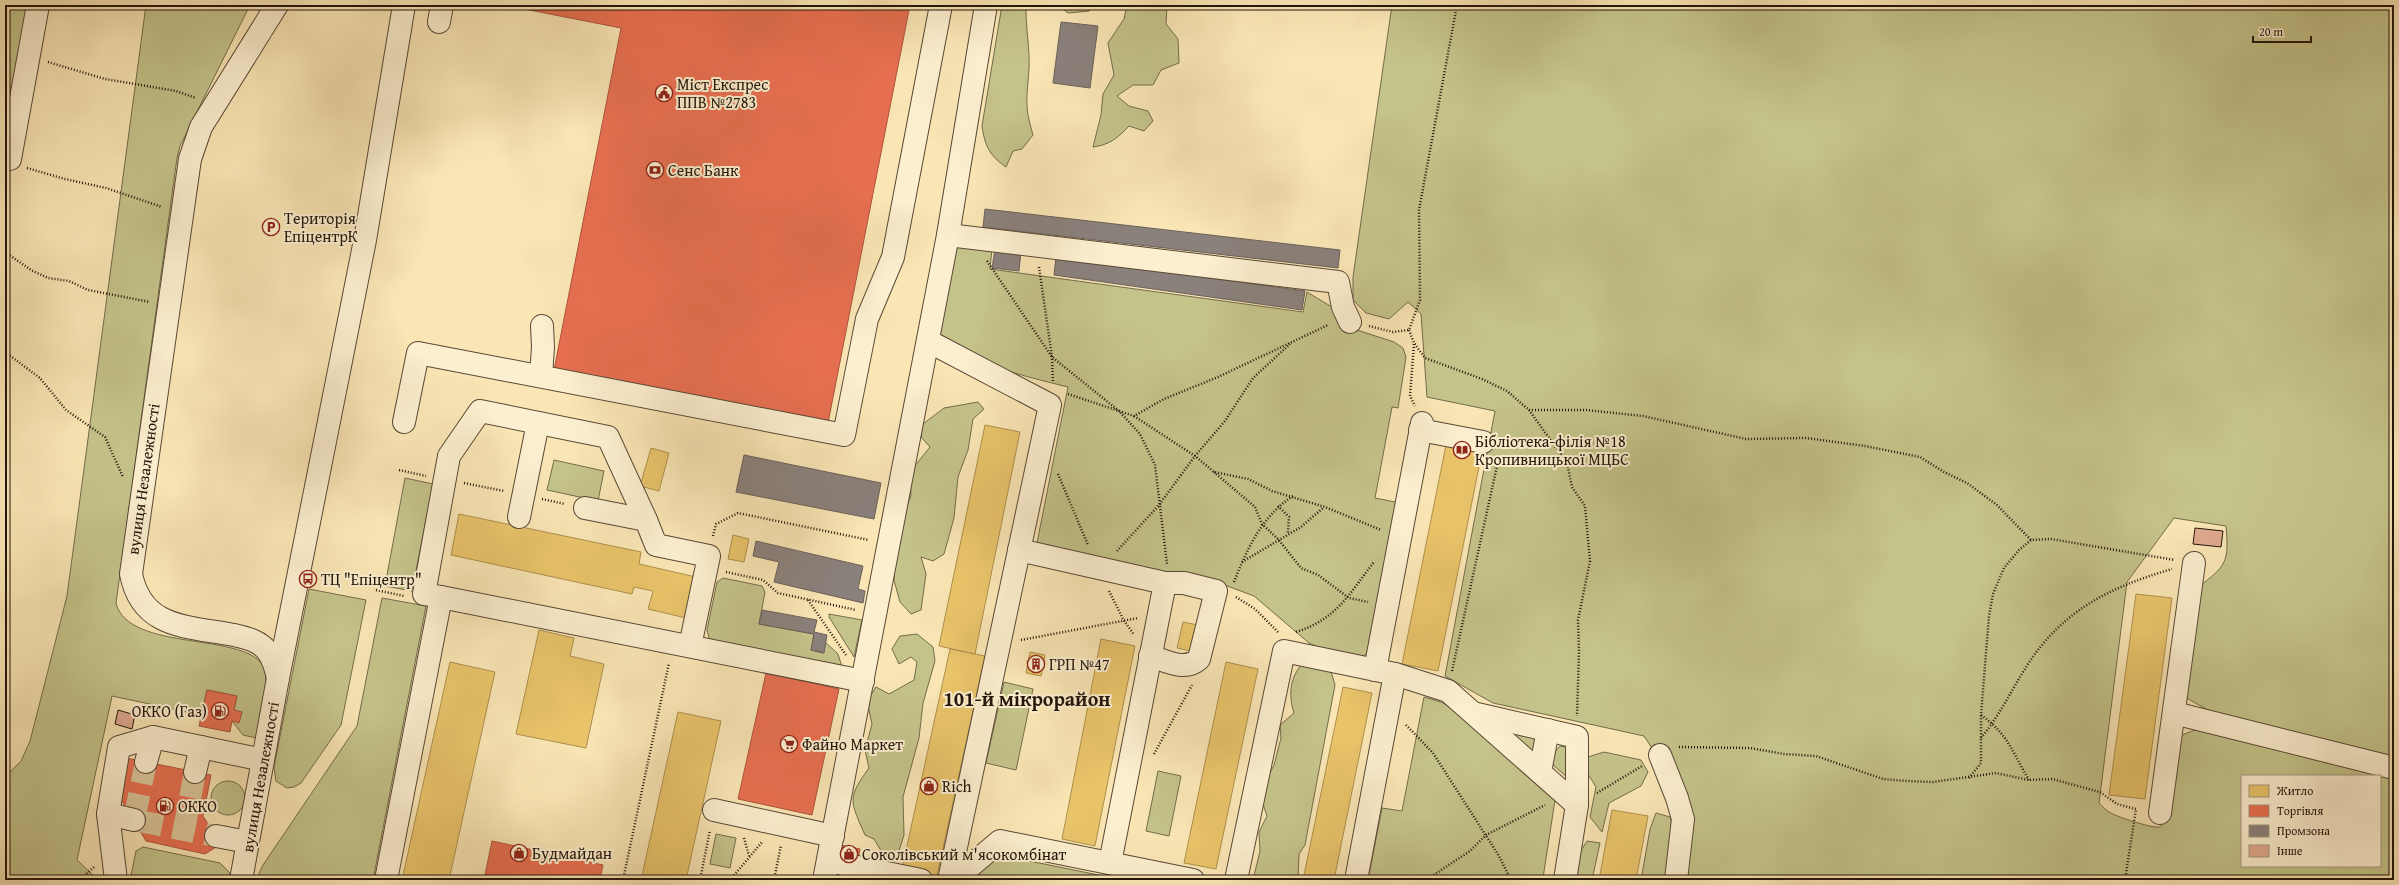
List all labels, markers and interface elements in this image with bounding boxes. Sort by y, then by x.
scale bar [2253,18,2311,44]
text: 20 m [2259,23,2283,40]
place label: Міст Експрес ППВ №2783 [677,72,768,114]
public building icon: Міст Експрес ППВ №2783 [654,83,674,103]
place label: Сенс Банк [668,158,739,182]
bank icon: Сенс Банк [645,160,665,180]
place label: Територія ЕпіцентрК [284,206,358,248]
parking icon: Територія ЕпіцентрК [261,217,281,237]
street label: вулиця Незалежності [121,401,166,556]
place label: Бібліотека-філія №18 Кропивницької МЦБС [1475,429,1629,471]
library icon: Бібліотека-філія №18 Кропивницької МЦБС [1452,440,1472,460]
place label: ТЦ "Епіцентр" [321,567,422,591]
bus stop icon: ТЦ "Епіцентр" [298,569,318,589]
place label: ГРП №47 [1049,652,1110,676]
building icon: ГРП №47 [1026,654,1046,674]
district label: 101-й мікрорайон [943,684,1111,713]
place label: ОККО (Газ) [132,699,207,723]
street label: вулиця Незалежності [235,699,285,854]
fuel station icon: ОККО (Газ) [210,701,230,721]
place label: Файно Маркет [802,732,903,756]
supermarket icon: Файно Маркет [779,734,799,754]
place label: Rich [942,774,972,798]
legend [2241,775,2381,867]
shop icon: Rich [919,776,939,796]
text: Житло [2276,782,2313,799]
place label: ОККО [178,794,217,818]
fuel station icon: ОККО [155,796,175,816]
text: Торгівля [2277,802,2323,819]
text: Промзона [2277,822,2330,839]
place label: Будмайдан [532,841,612,865]
place label: Соколівський м'ясокомбінат [862,842,1067,866]
text: Інше [2277,842,2303,859]
shop icon: Будмайдан [509,843,529,863]
shop icon: Соколівський м'ясокомбінат [839,844,859,864]

